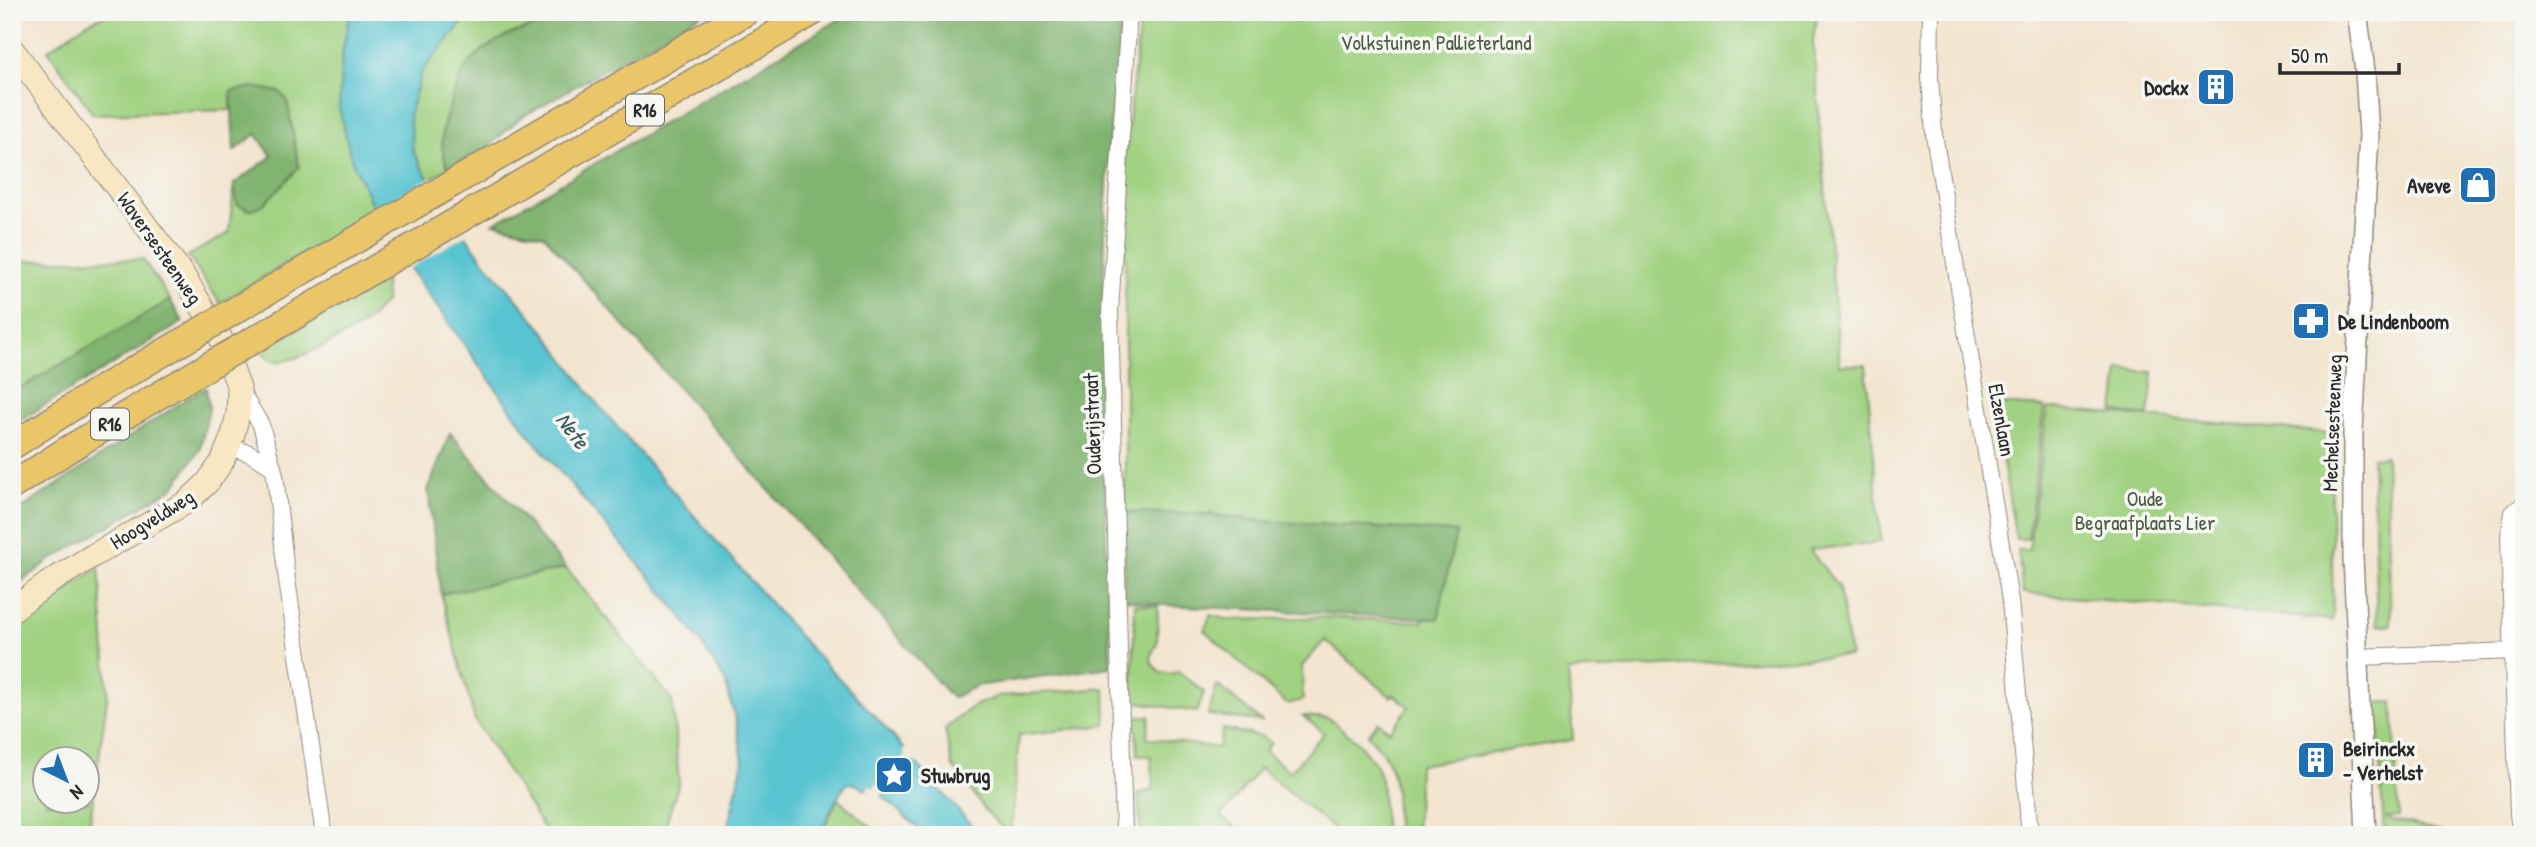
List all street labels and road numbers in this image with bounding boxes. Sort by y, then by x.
road number: R16 [626,94,664,125]
street label: Waversesteenweg [110,186,210,310]
street label: Mechelsesteenweg [2315,354,2349,492]
street label: Ouderijstraat [1076,372,1108,475]
street label: Elzenlaan [1981,381,2023,459]
road number: R16 [91,408,129,440]
street label: Hoogveldweg [104,482,200,556]

